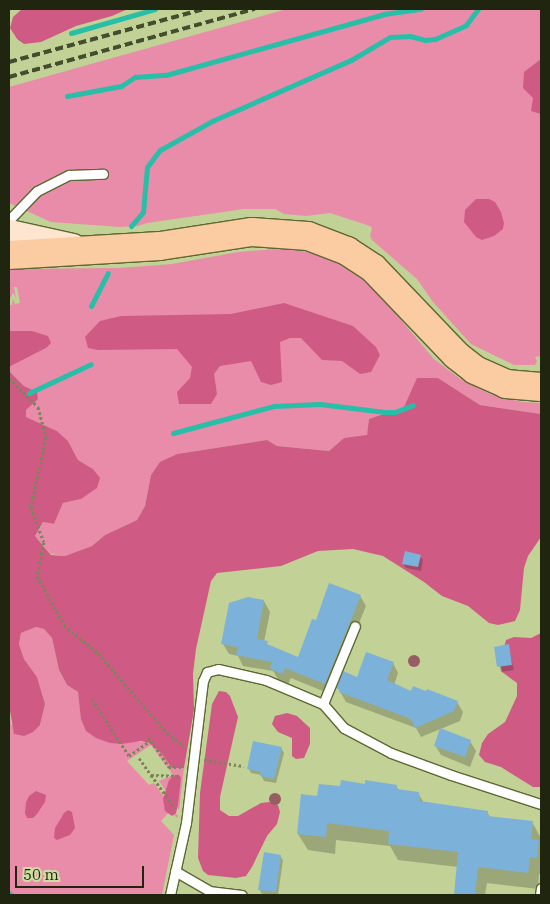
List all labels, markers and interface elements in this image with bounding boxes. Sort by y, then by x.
scale bar [18,856,146,888]
text: 50 m [23,865,59,884]

